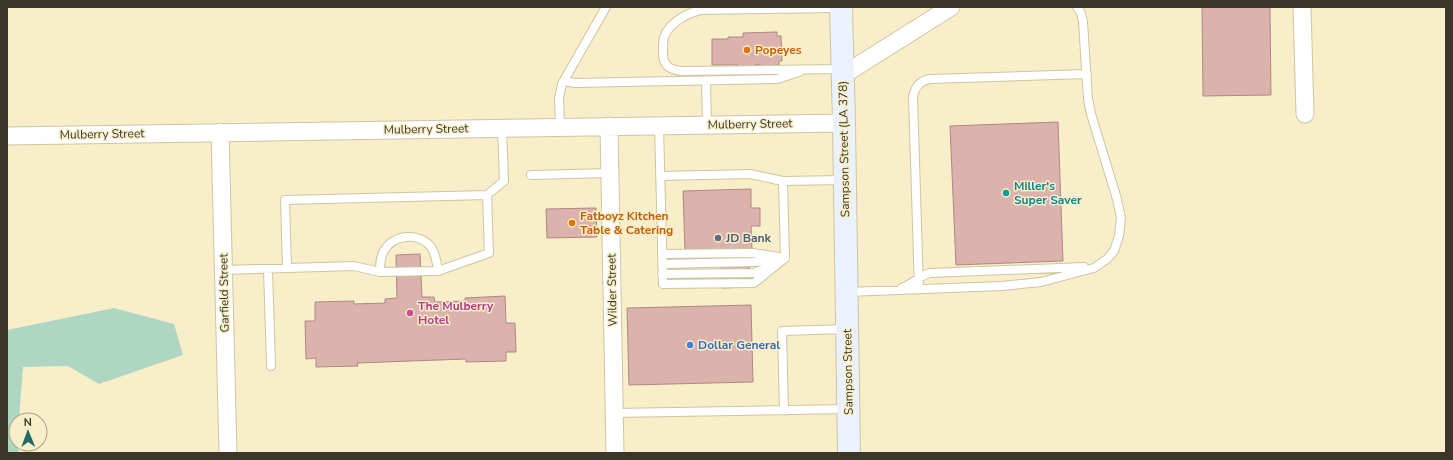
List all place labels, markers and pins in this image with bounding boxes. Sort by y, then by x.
place label: Popeyes [755,42,802,58]
marker: Popeyes [742,45,752,55]
place label: Miller's Super Saver [1014,178,1082,208]
marker: Miller's Super Saver [1001,188,1011,198]
place label: Fatboyz Kitchen Table & Catering [580,208,673,238]
marker: Fatboyz Kitchen Table & Catering [567,218,577,228]
place label: JD Bank [725,230,771,246]
marker: JD Bank [713,233,723,243]
place label: The Mulberry Hotel [418,298,494,328]
marker: The Mulberry Hotel [405,308,415,318]
place label: Dollar General [698,337,780,353]
marker: Dollar General [685,340,695,350]

